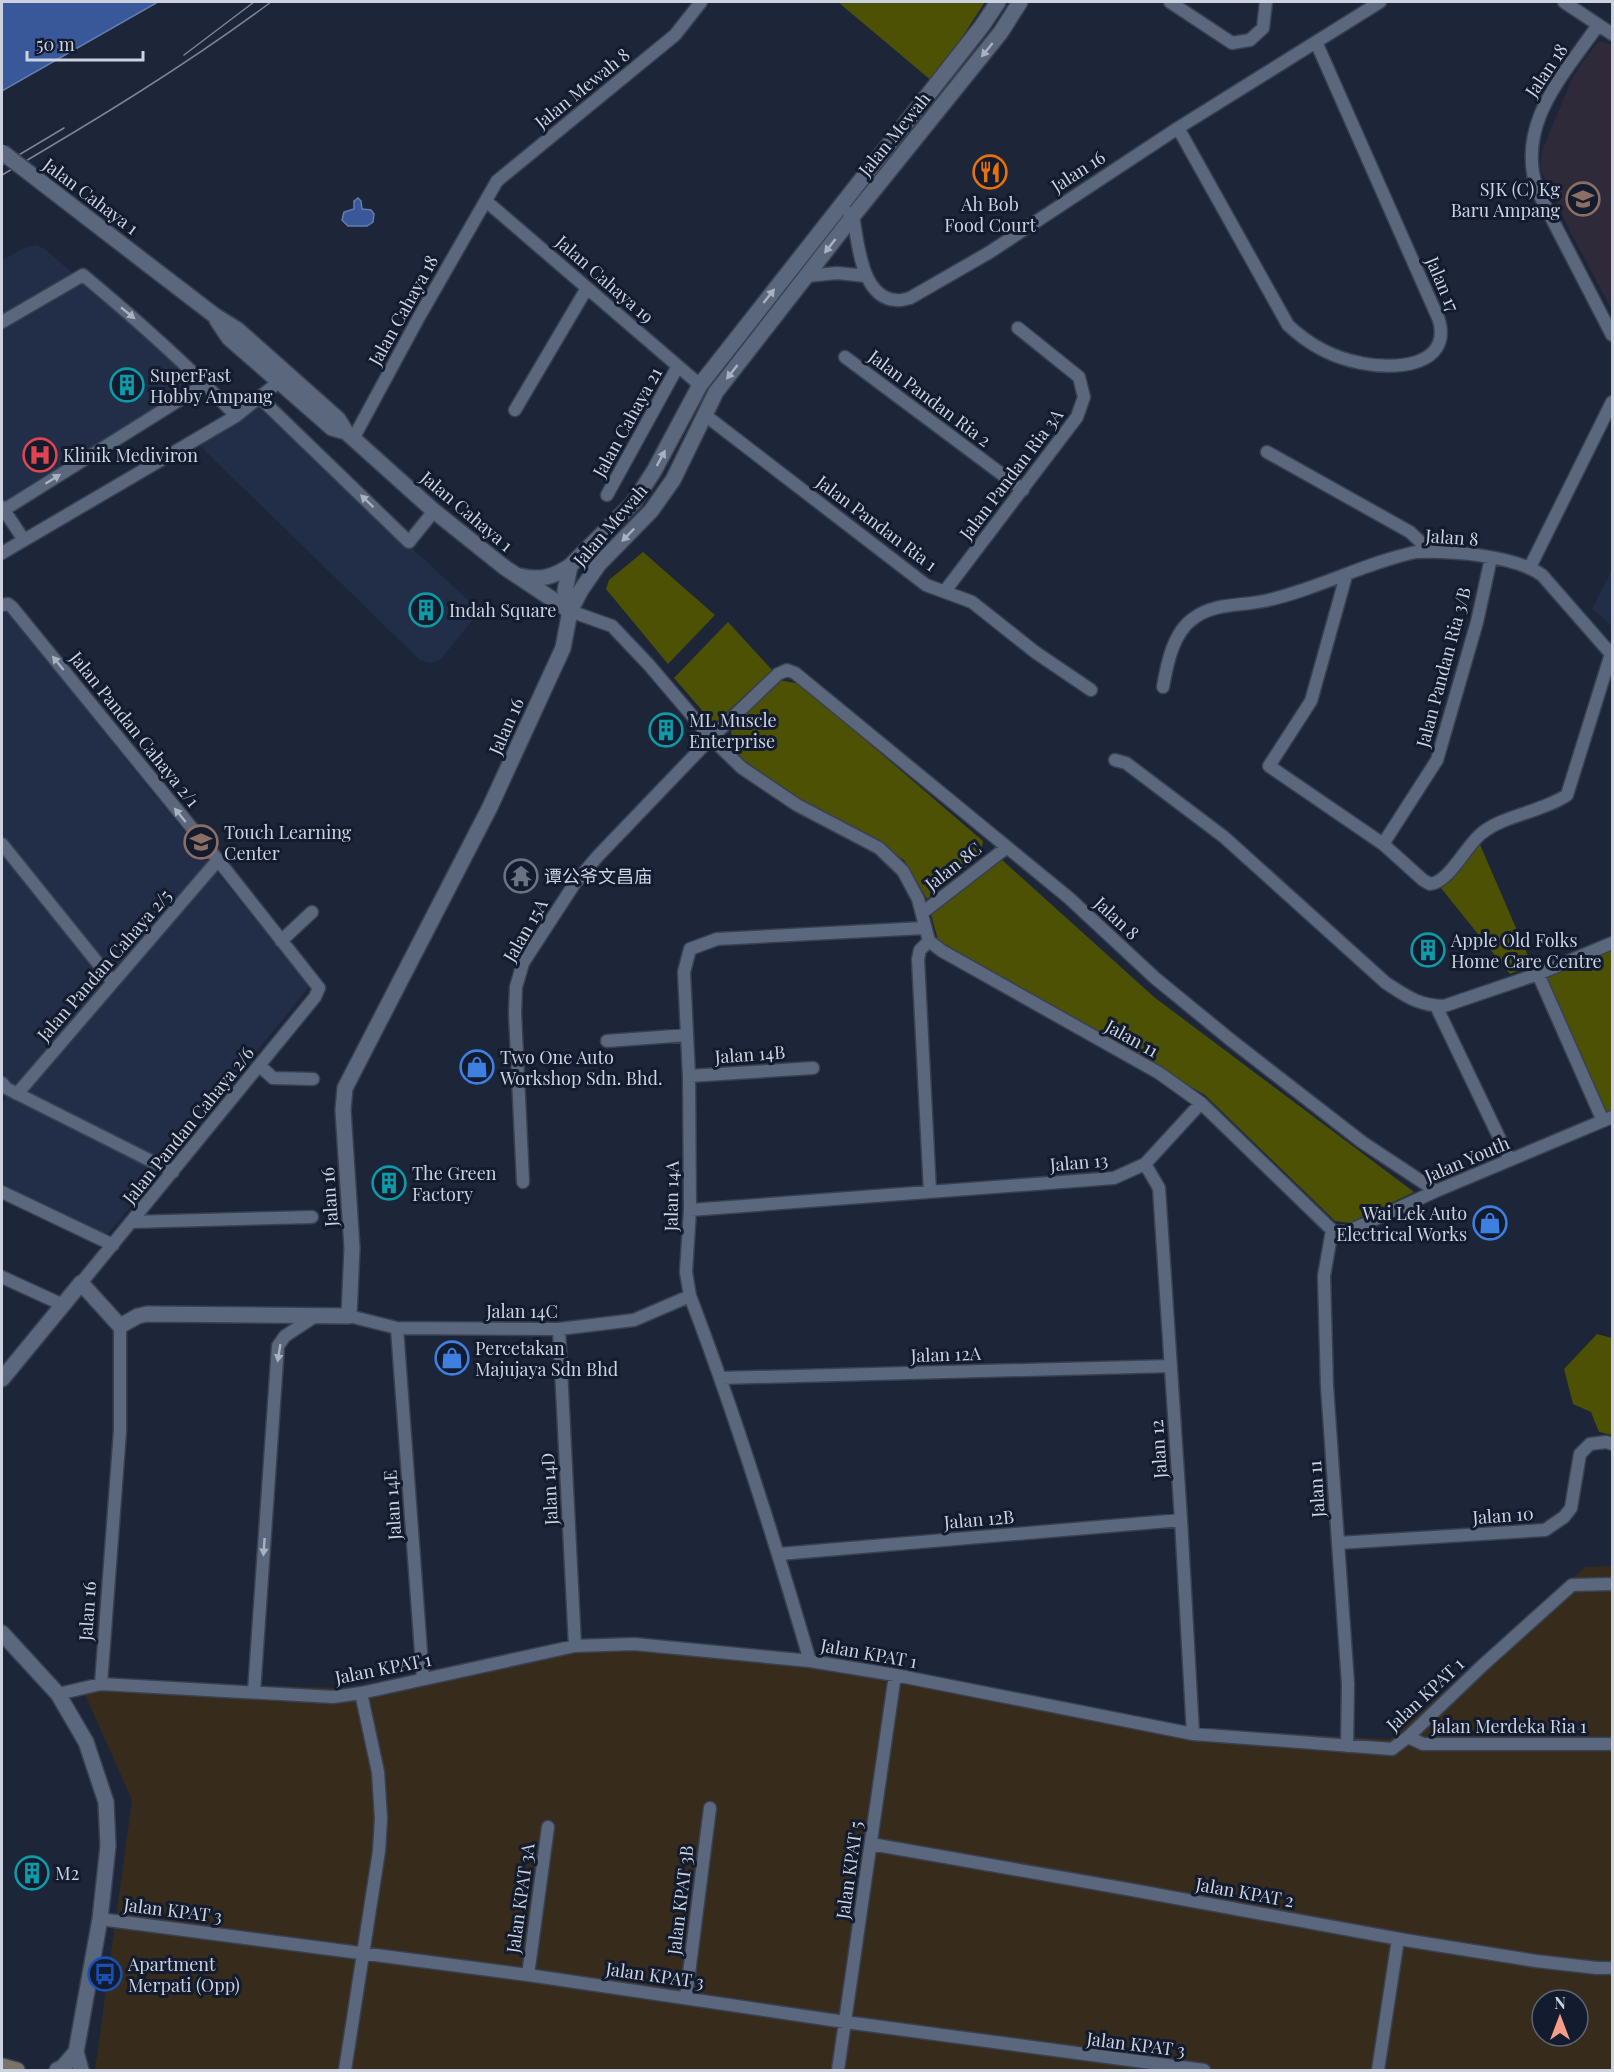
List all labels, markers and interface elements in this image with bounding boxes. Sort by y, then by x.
scale bar [27,24,142,62]
text: 50 m [36,32,75,56]
street label: Jalan 18 [1519,39,1573,102]
street label: Jalan Mewah 8 [529,42,634,134]
one-way arrow [980,42,993,58]
street label: Jalan Mewah [852,87,936,182]
street label: Jalan 16 [1046,145,1110,198]
street label: Jalan Cahaya 1 [38,152,144,240]
restaurant icon: Ah Bob Food Court [972,154,1008,190]
place label: SJK (C) Kg Baru Ampang [1451,177,1560,222]
school or university icon: SJK (C) Kg Baru Ampang [1565,181,1601,217]
place label: Ah Bob Food Court [944,192,1036,237]
street label: Jalan Cahaya 19 [550,229,659,328]
one-way arrow [824,238,836,254]
street label: Jalan Cahaya 18 [362,250,443,370]
street label: Jalan 17 [1420,252,1466,316]
one-way arrow [763,289,775,305]
one-way arrow [120,306,136,319]
street label: Jalan Pandan Ria 2 [863,343,996,452]
place label: SuperFast Hobby Ampang [150,363,273,408]
street label: Jalan Cahaya 21 [586,363,667,482]
one-way arrow [726,364,739,380]
building icon: SuperFast Hobby Ampang [109,367,145,403]
street label: Jalan Pandan Ria 3A [953,403,1069,545]
hospital icon: Klinik Mediviron [22,437,58,473]
place label: Klinik Mediviron [63,443,198,467]
one-way arrow [656,449,666,466]
street label: Jalan Cahaya 1 [415,465,518,557]
street label: Jalan Pandan Ria 1 [811,469,943,577]
one-way arrow [45,473,61,484]
street label: Jalan Mewah [567,479,653,572]
one-way arrow [360,495,374,509]
street label: Jalan 8 [1424,523,1479,551]
one-way arrow [621,528,635,542]
street label: Jalan Pandan Ria 3/B [1410,584,1476,751]
building icon: Indah Square [408,592,444,628]
place label: Indah Square [449,598,556,622]
street label: Jalan Pandan Cahaya 2/1 [64,645,205,812]
one-way arrow [52,656,65,671]
street label: Jalan 16 [482,694,529,759]
place label: ML Muscle Enterprise [689,708,777,753]
building icon: ML Muscle Enterprise [648,712,684,748]
one-way arrow [174,807,187,823]
place label: Touch Learning Center [224,820,352,865]
school or university icon: Touch Learning Center [183,824,219,860]
street label: Jalan 8C [919,836,986,896]
temple icon: 谭公爷文昌庙 [503,858,539,894]
place label: 谭公爷文昌庙 [544,864,652,888]
street label: Jalan Pandan Cahaya 2/5 [31,884,177,1047]
street label: Jalan 8 [1089,890,1145,945]
street label: Jalan 15A [497,894,553,967]
place label: Apple Old Folks Home Care Centre [1450,928,1602,973]
building icon: Apple Old Folks Home Care Centre [1410,932,1446,968]
street label: Jalan 11 [1100,1013,1163,1062]
street label: Jalan 14B [713,1040,786,1069]
street label: Jalan Pandan Cahaya 2/6 [116,1041,259,1209]
place label: Two One Auto Workshop Sdn. Bhd. [499,1045,662,1090]
shop icon: Two One Auto Workshop Sdn. Bhd. [459,1049,495,1085]
street label: Jalan Youth [1420,1130,1513,1188]
street label: Jalan 13 [1048,1148,1109,1177]
street label: Jalan 14A [658,1160,684,1233]
place label: The Green Factory [412,1161,497,1206]
building icon: The Green Factory [371,1165,407,1201]
street label: Jalan 16 [315,1166,343,1229]
place label: Wai Lek Auto Electrical Works [1336,1201,1467,1246]
shop icon: Wai Lek Auto Electrical Works [1472,1205,1508,1241]
street label: Jalan 14C [485,1299,558,1323]
place label: Percetakan Majujaya Sdn Bhd [475,1336,619,1381]
shop icon: Percetakan Majujaya Sdn Bhd [434,1340,470,1376]
street label: Jalan 12A [909,1341,982,1367]
one-way arrow [274,1344,283,1363]
street label: Jalan 12 [1144,1419,1172,1480]
street label: Jalan 14D [535,1452,563,1527]
street label: Jalan 11 [1302,1459,1330,1519]
street label: Jalan 14E [378,1469,406,1542]
street label: Jalan 10 [1471,1501,1534,1529]
street label: Jalan 12B [942,1504,1015,1534]
one-way arrow [259,1538,269,1557]
street label: Jalan 16 [73,1580,101,1643]
street label: Jalan KPAT 1 [818,1633,920,1673]
street label: Jalan KPAT 1 [332,1647,434,1689]
street label: Jalan KPAT 1 [1380,1652,1469,1737]
street label: Jalan Merdeka Ria 1 [1430,1714,1587,1738]
street label: Jalan KPAT 5 [830,1820,868,1921]
street label: Jalan KPAT 3A [500,1841,540,1955]
street label: Jalan KPAT 3B [661,1844,699,1957]
building icon: M2 [14,1855,50,1891]
place label: M2 [55,1861,79,1885]
street label: Jalan KPAT 2 [1193,1871,1296,1912]
street label: Jalan KPAT 3 [121,1892,224,1928]
place label: Apartment Merpati (Opp) [127,1952,240,1997]
bus stop icon: Apartment Merpati (Opp) [87,1956,123,1992]
street label: Jalan KPAT 3 [603,1956,706,1994]
north arrow [1530,1988,1590,2048]
text: N [1554,1992,1566,2013]
street label: Jalan KPAT 3 [1084,2026,1187,2062]

